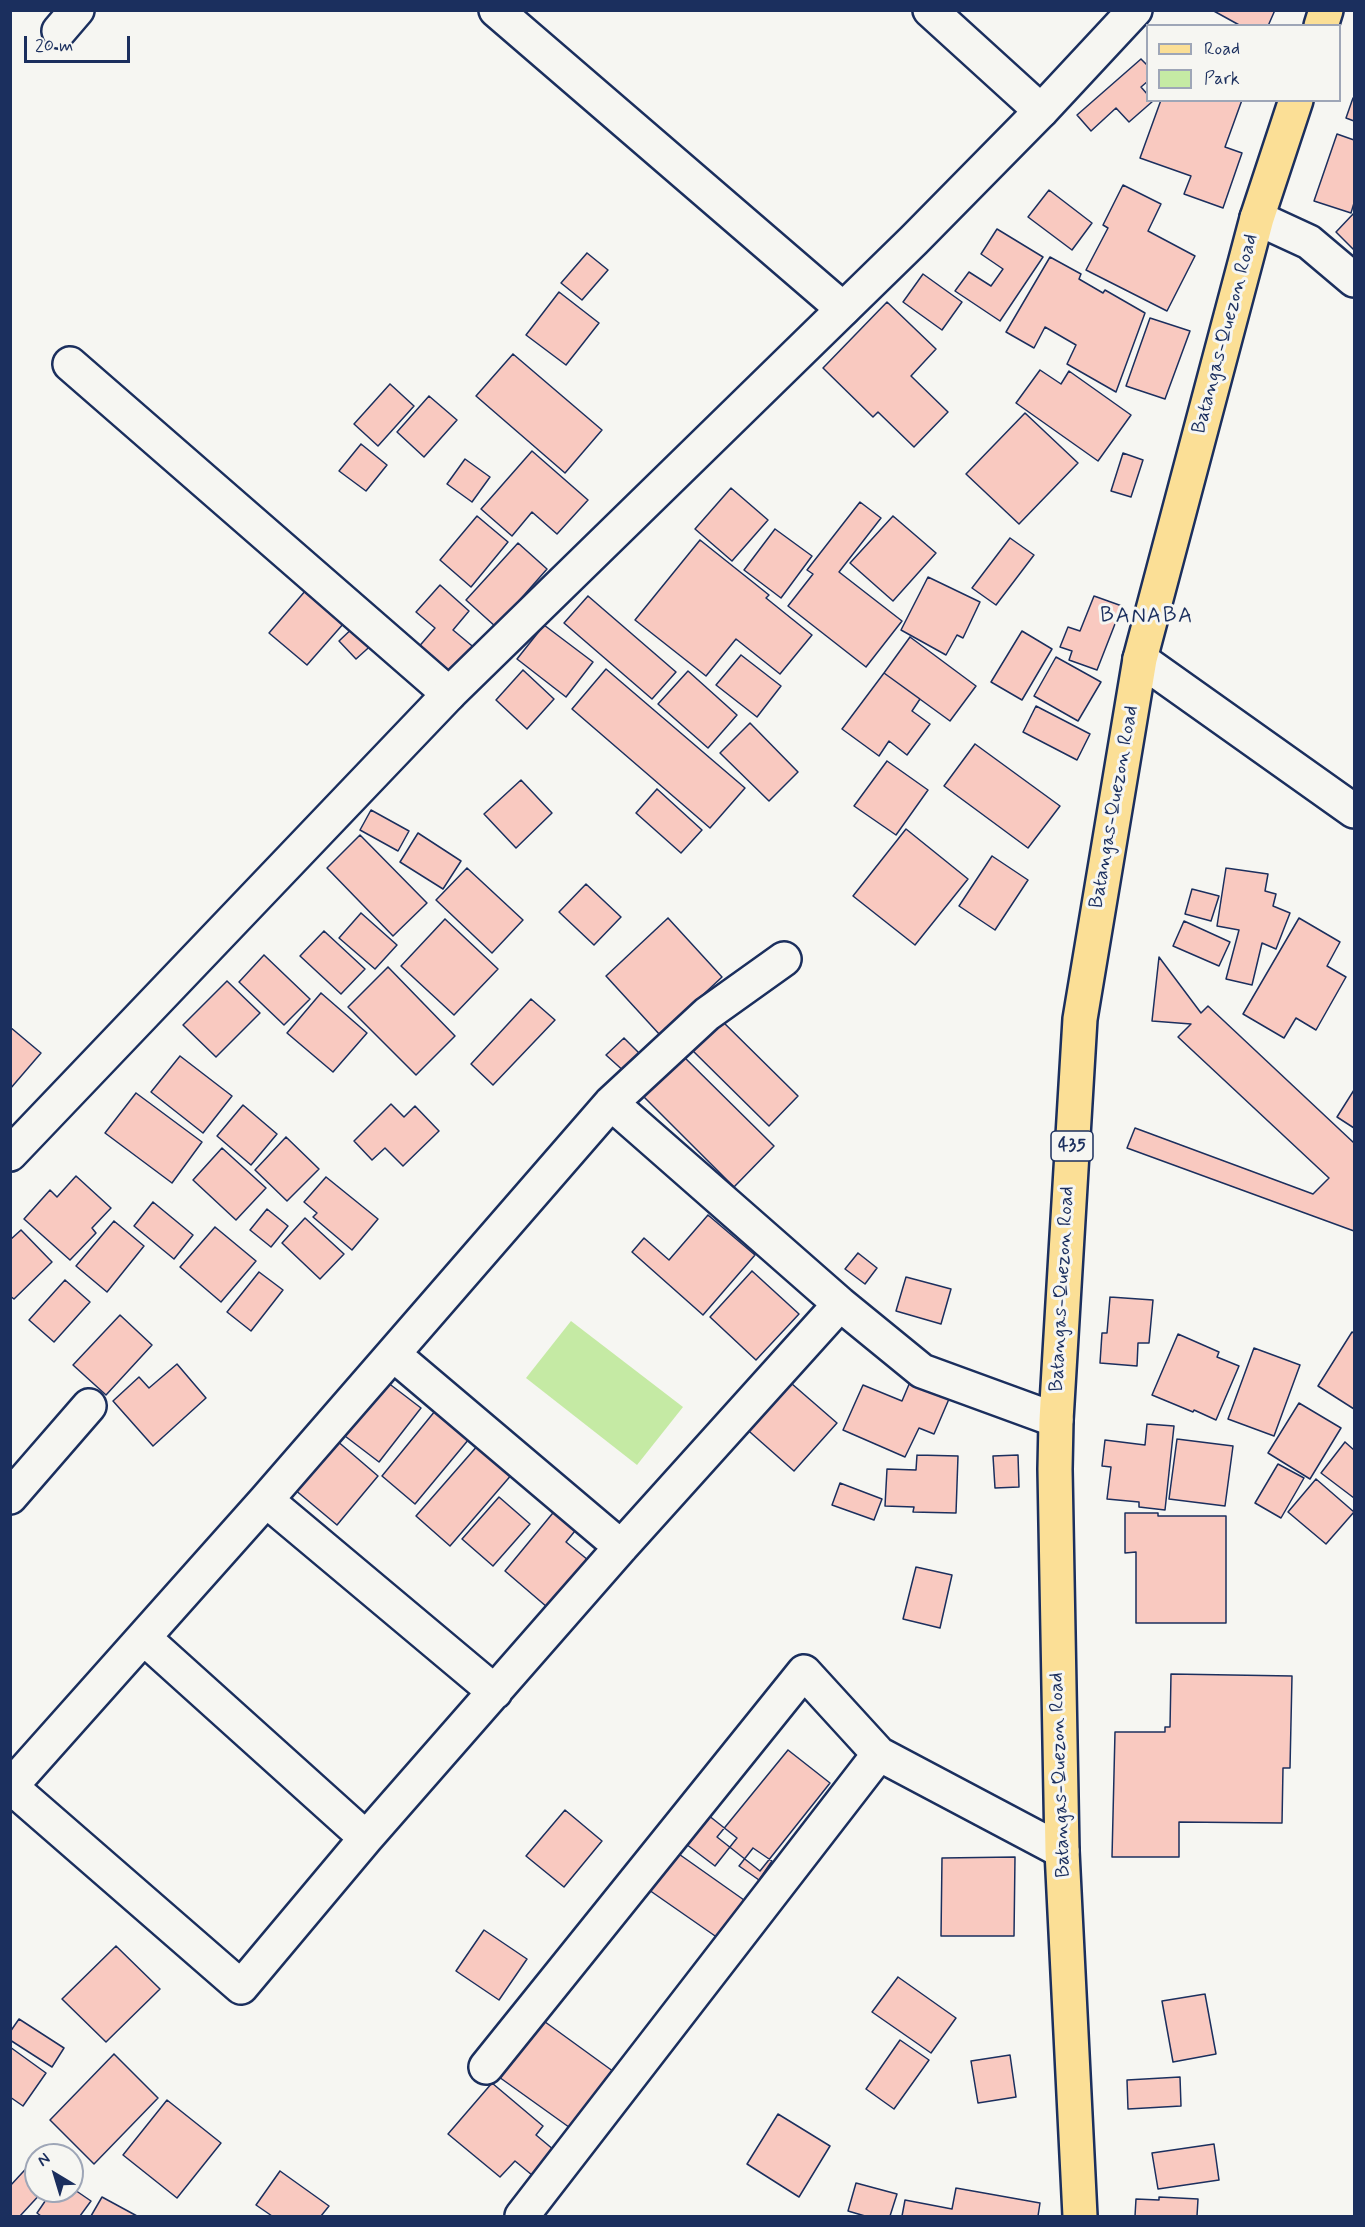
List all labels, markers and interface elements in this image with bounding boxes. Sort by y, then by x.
scale bar [27,24,134,62]
legend [1146,24,1341,102]
text: 20 m [35,34,73,58]
text: Road [1204,37,1240,61]
text: Park [1204,67,1240,91]
street label: Batangas-Quezon Road [1188,232,1264,436]
district label: BANABA [1100,604,1194,630]
street label: Batangas-Quezon Road [1085,704,1145,910]
road number: 435 [1051,1131,1093,1161]
street label: Batangas-Quezon Road [1046,1186,1080,1392]
street label: Batangas-Quezon Road [1045,1672,1077,1878]
north arrow [24,2143,84,2203]
text: N [33,2148,55,2172]

